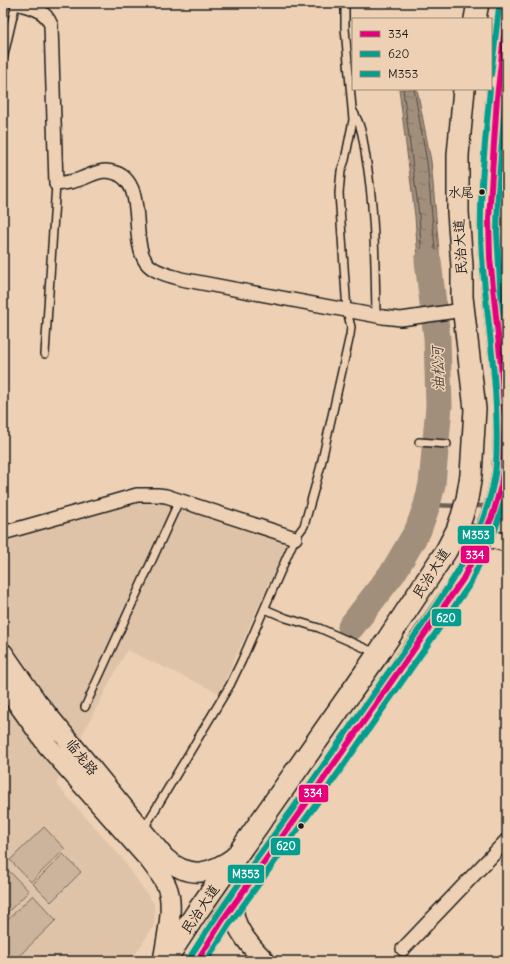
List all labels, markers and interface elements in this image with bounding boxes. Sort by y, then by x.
legend [352,18,492,90]
text: 334 [388,26,409,41]
text: 620 [388,46,410,61]
text: M353 [388,66,418,81]
place label: 水尾 [448,184,474,201]
marker: 水尾 [477,187,487,197]
street label: 民治大道 [450,219,470,275]
water label: 油松河 [427,343,448,392]
line badge: M353 [457,525,495,545]
text: M353 [462,528,490,542]
street label: 民治大道 [408,545,454,601]
line badge: 334 [460,545,490,564]
text: 334 [466,548,485,562]
line badge: 620 [431,608,462,627]
text: 620 [436,611,456,625]
street label: 临龙路 [62,735,102,779]
line badge: 334 [298,784,329,803]
text: 334 [304,786,323,800]
unlabelled marker [296,821,306,831]
line badge: 620 [270,837,301,856]
text: 620 [276,839,296,853]
line badge: M353 [227,864,265,884]
text: M353 [232,867,260,881]
street label: 民治大道 [177,881,223,937]

